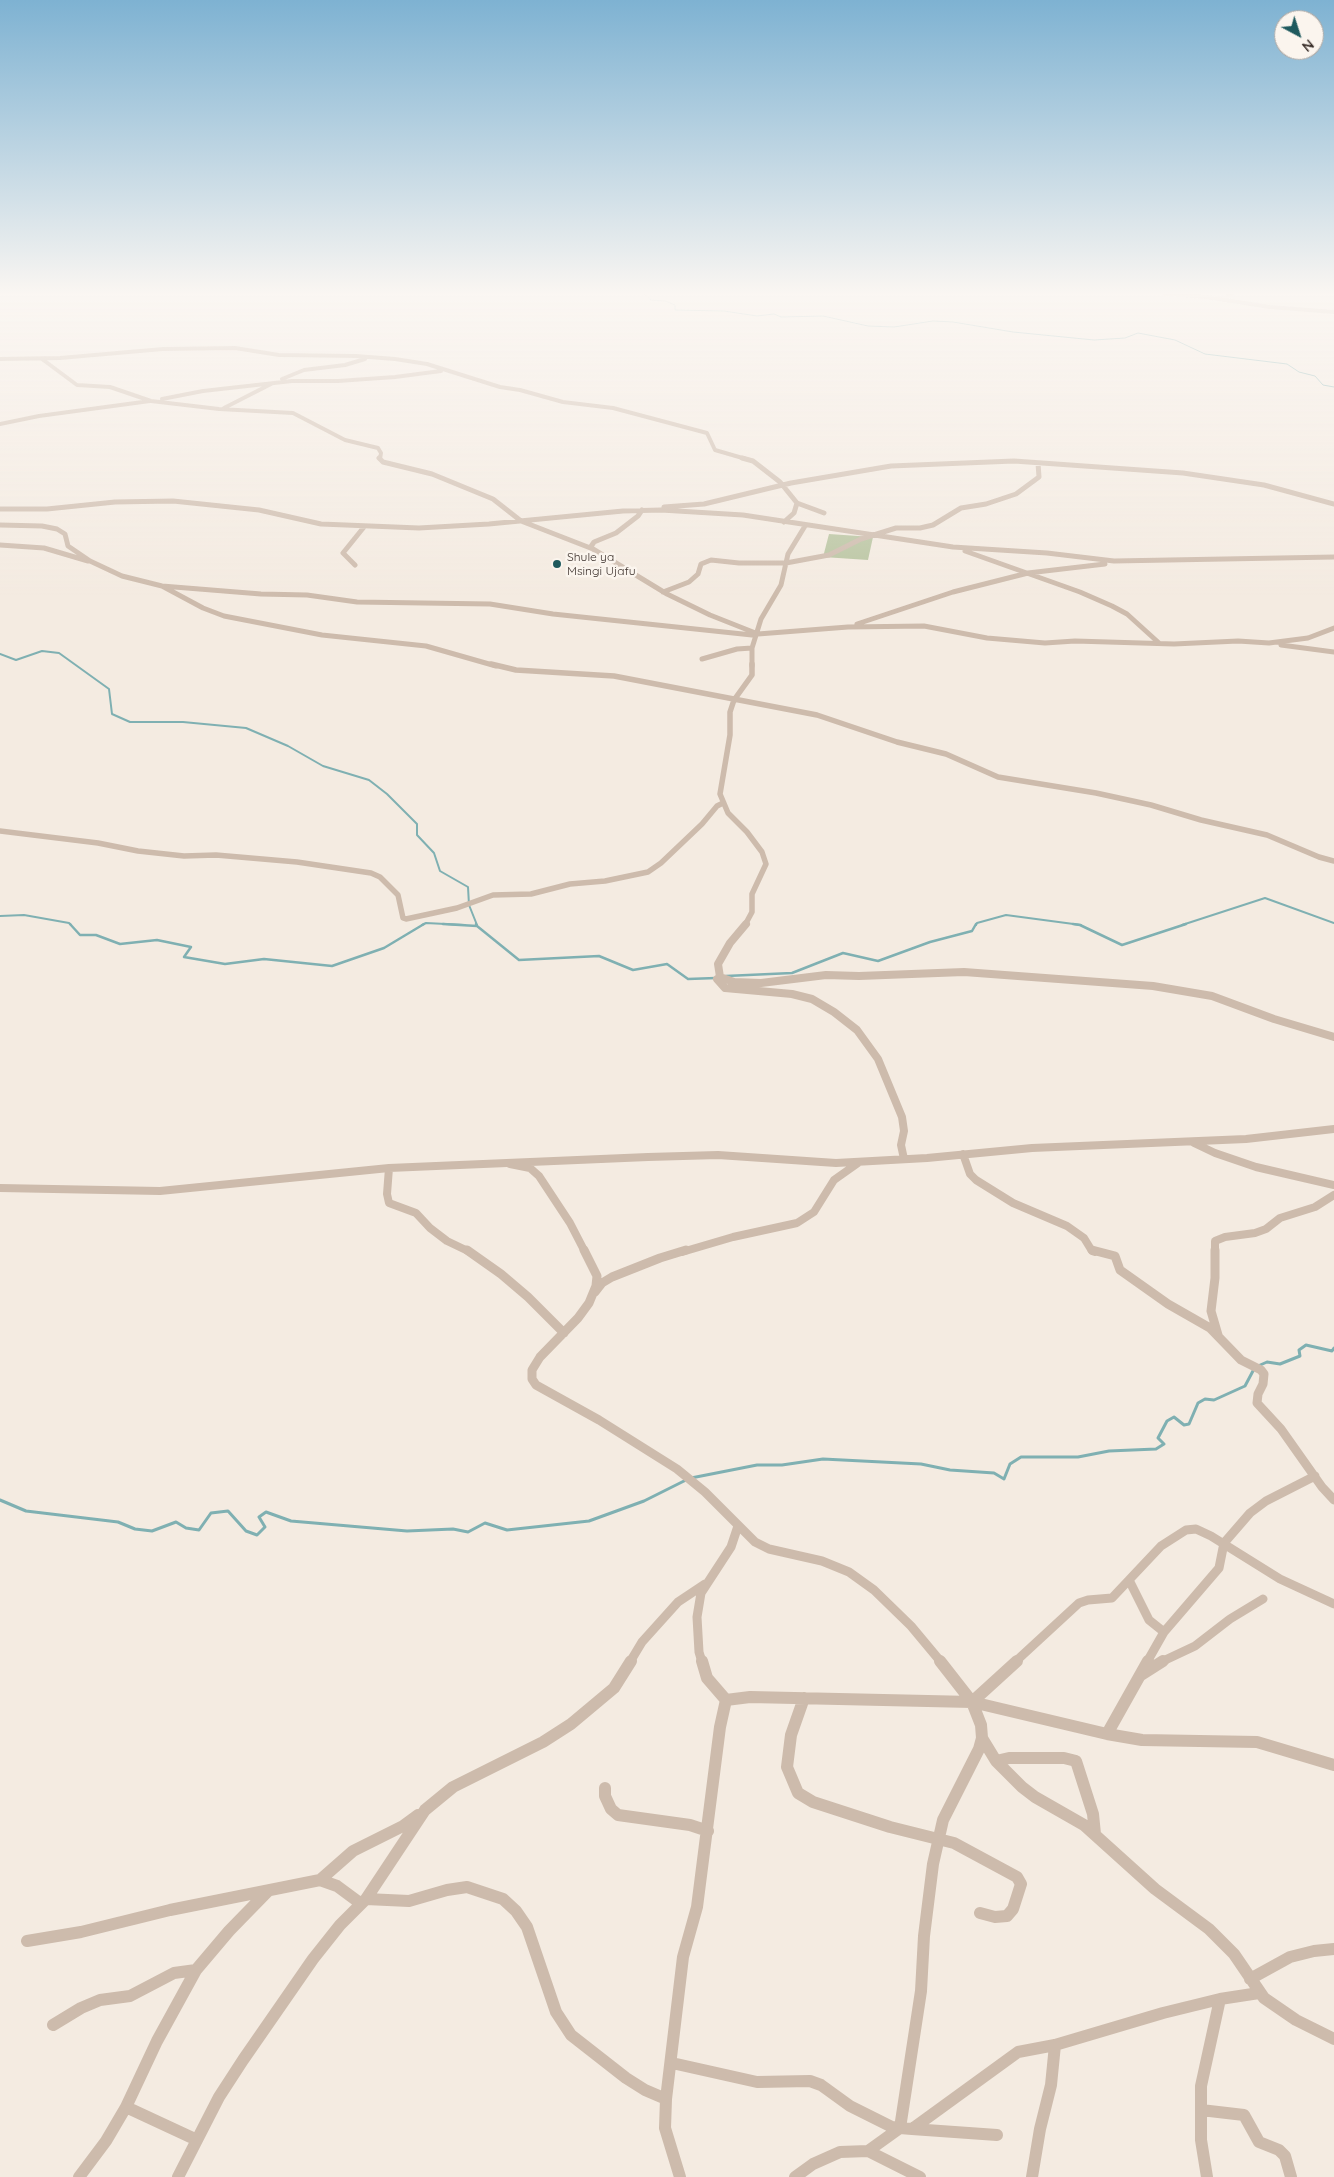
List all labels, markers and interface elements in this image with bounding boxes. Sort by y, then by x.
north arrow [1274,10,1324,60]
text: N [1298,36,1318,56]
place label: Shule ya Msingi Ujafu [567,550,636,578]
marker: Shule ya Msingi Ujafu [551,558,563,570]

